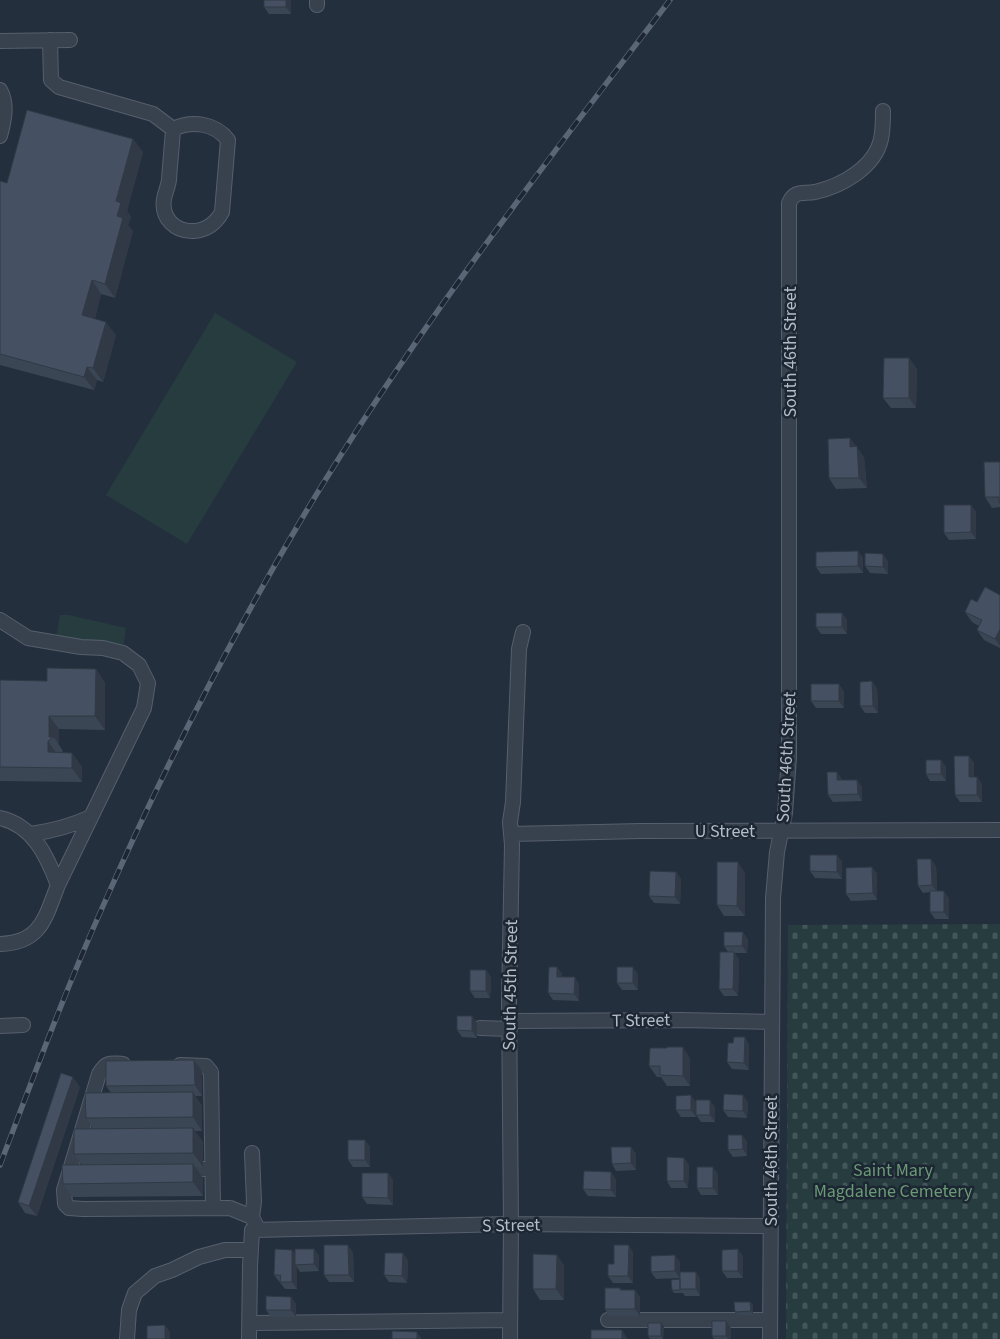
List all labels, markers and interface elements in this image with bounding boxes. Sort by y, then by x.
street label: South 46th Street [778,286,803,418]
street label: South 46th Street [771,691,802,823]
street label: U Street [695,819,755,844]
street label: South 45th Street [497,919,524,1051]
street label: T Street [612,1007,670,1034]
street label: South 46th Street [759,1095,784,1227]
park label: Saint Mary Magdalene Cemetery [814,1158,973,1204]
street label: S Street [482,1212,540,1239]

